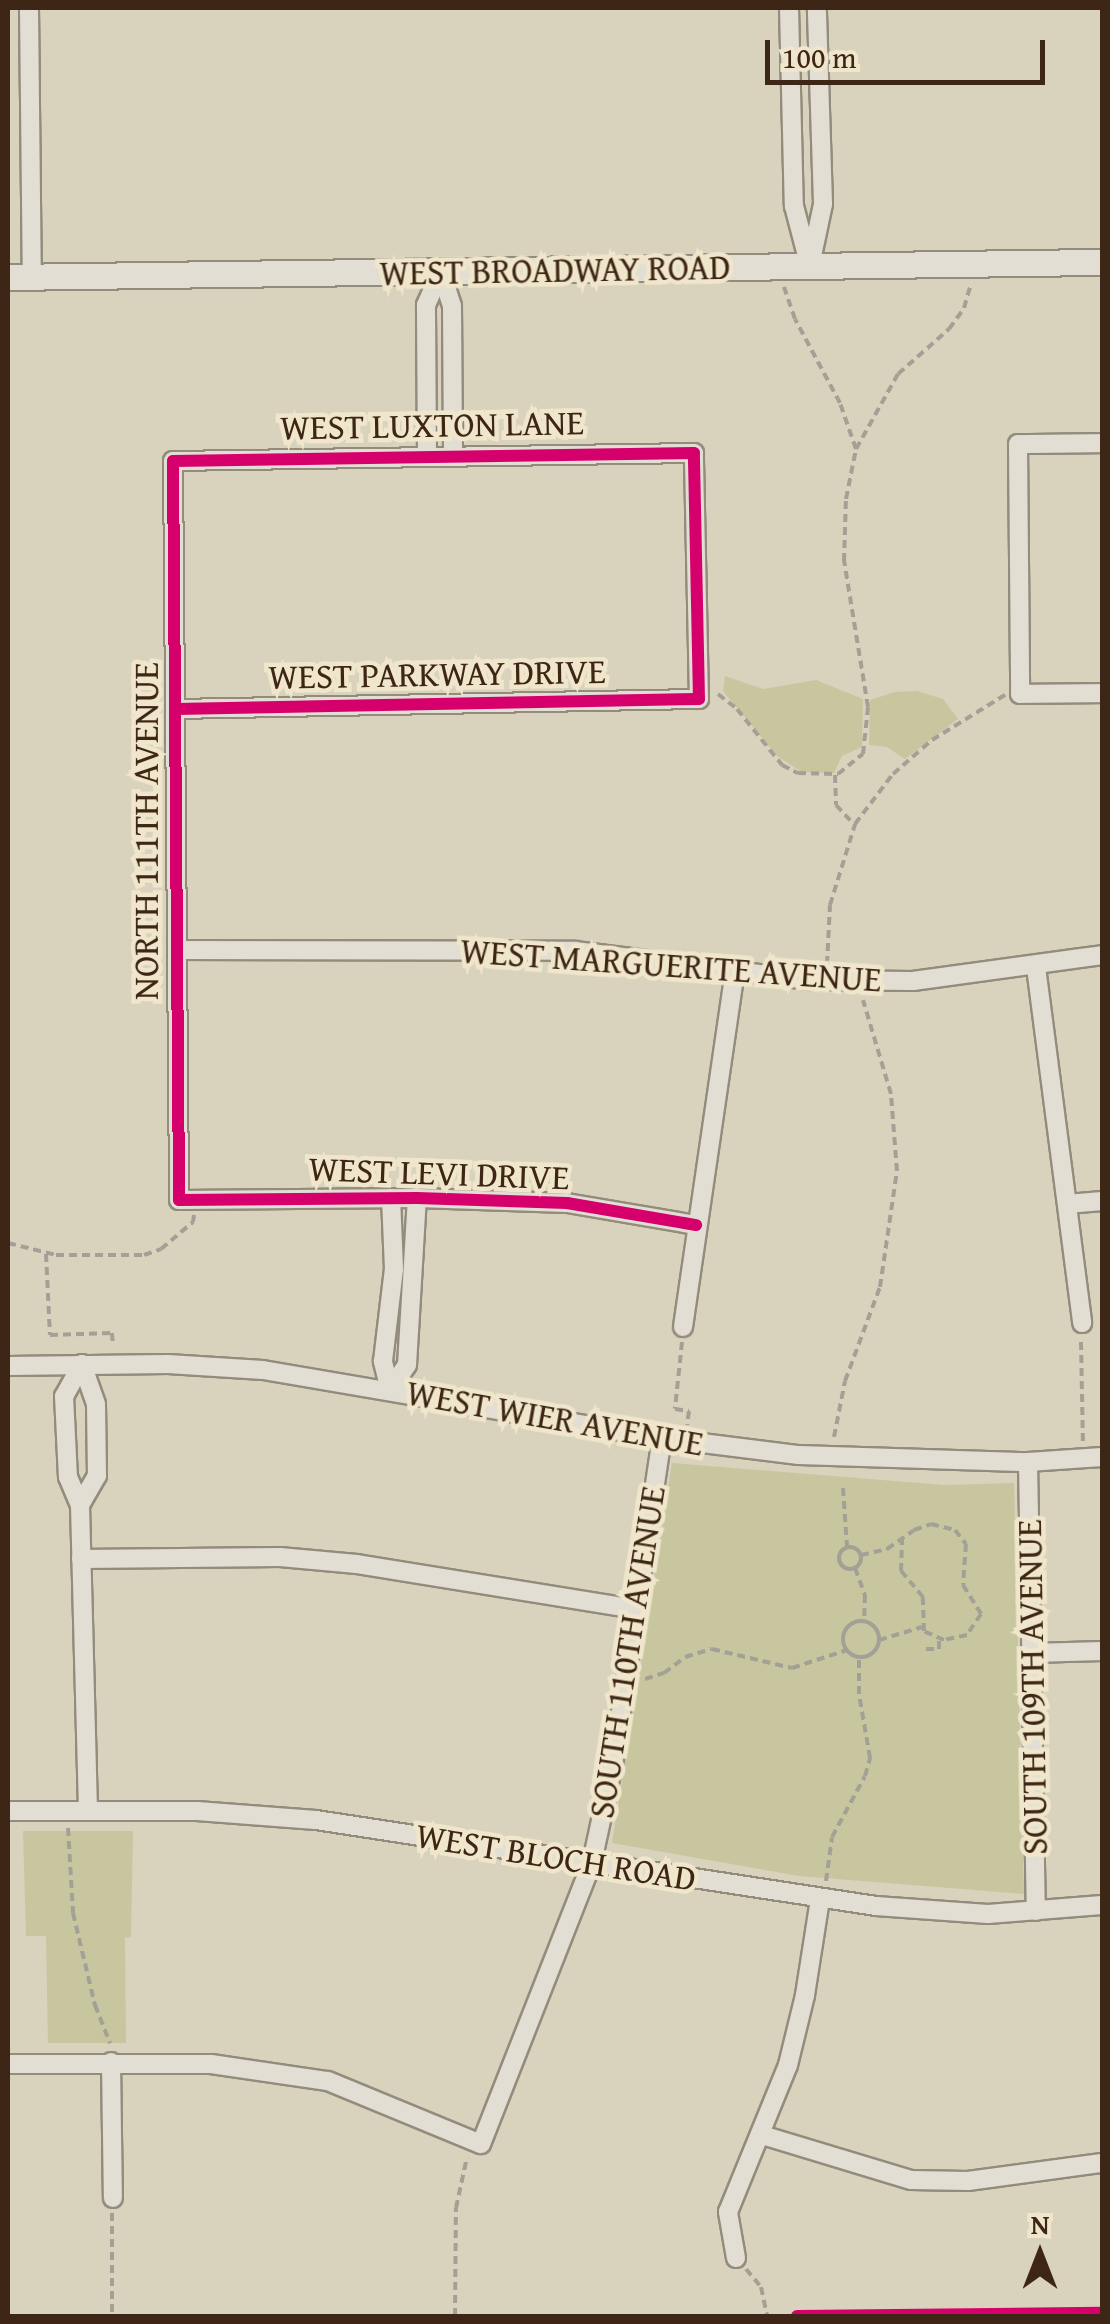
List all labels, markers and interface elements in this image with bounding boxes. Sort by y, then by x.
scale bar [770,20,1050,82]
text: 100 m [782,35,856,79]
street label: WEST BROADWAY ROAD [379,246,731,294]
street label: WEST LUXTON LANE [280,401,584,449]
street label: WEST PARKWAY DRIVE [268,650,606,698]
street label: NORTH 111TH AVENUE [125,662,167,1000]
street label: WEST MARGUERITE AVENUE [459,929,883,1001]
street label: WEST LEVI DRIVE [308,1147,570,1199]
street label: WEST WIER AVENUE [403,1371,707,1465]
street label: SOUTH 110TH AVENUE [580,1483,674,1821]
street label: SOUTH 109TH AVENUE [1008,1519,1056,1855]
street label: WEST BLOCH ROAD [413,1814,699,1900]
text: N [1031,2203,1049,2244]
north arrow [990,2204,1090,2304]

